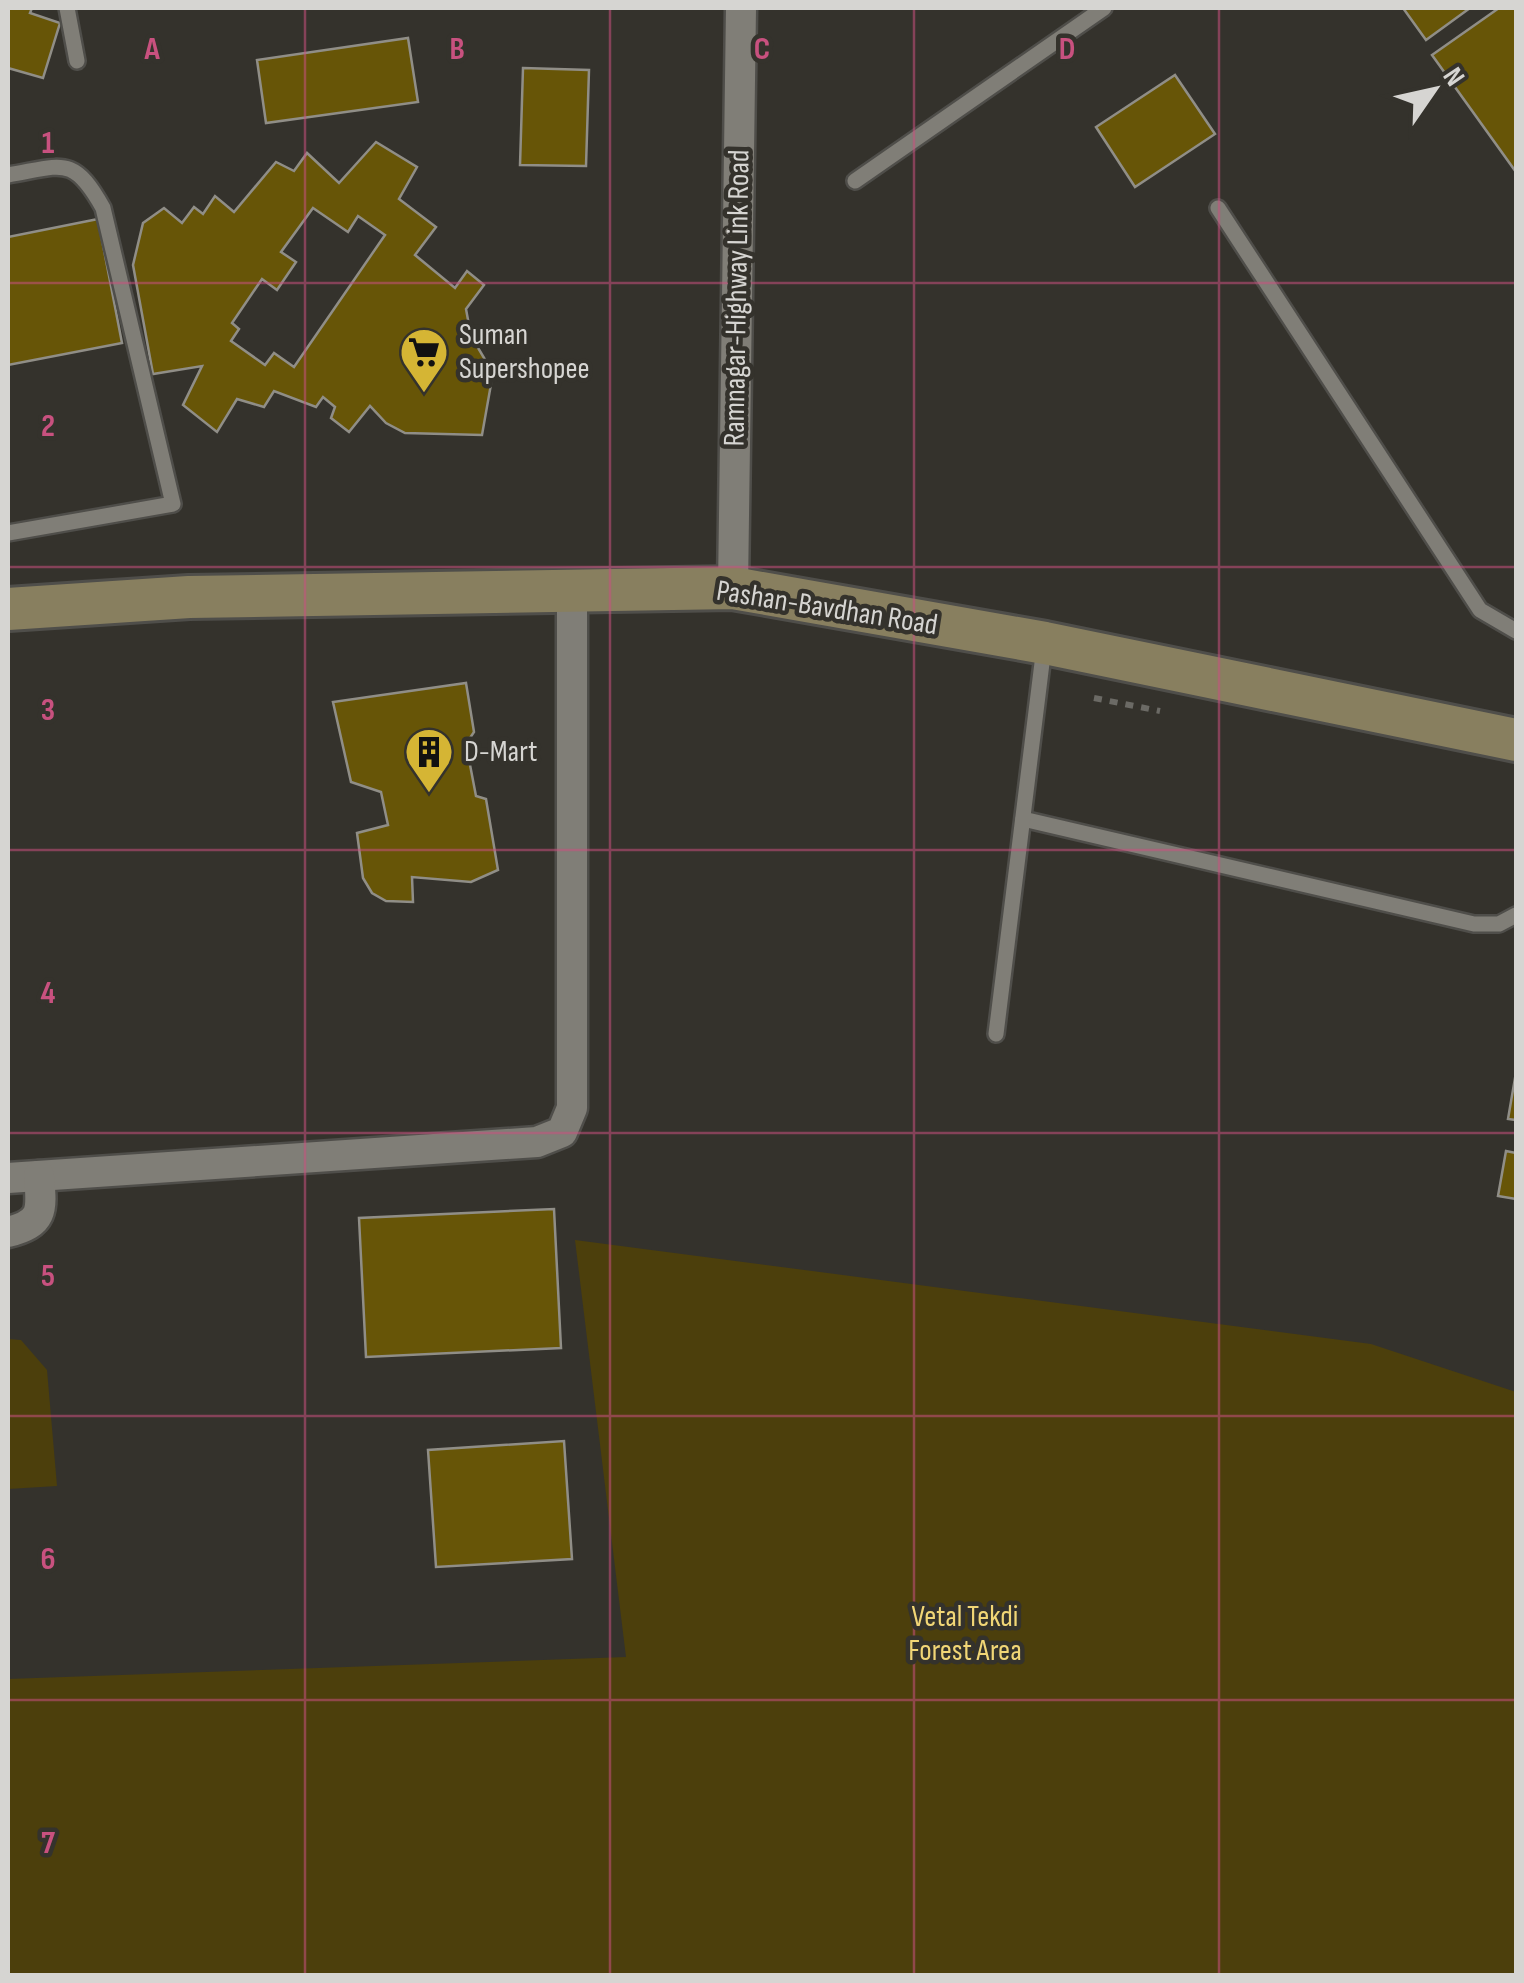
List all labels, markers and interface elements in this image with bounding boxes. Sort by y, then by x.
text: A [143,30,160,69]
text: B [449,30,465,69]
text: C [754,30,770,69]
text: D [1059,30,1075,69]
north arrow [1384,40,1484,140]
text: N [1436,61,1471,92]
text: 1 [42,124,55,163]
street label: Ramnagar-Highway Link Road [716,149,758,447]
place label: Suman Supershopee [459,317,590,387]
supermarket icon: Suman Supershopee [398,326,450,394]
text: 2 [41,407,55,446]
street label: Pashan-Bavdhan Road [714,573,940,643]
text: 3 [41,691,55,730]
building icon: D-Mart [403,726,455,794]
place label: D-Mart [464,734,537,770]
text: 4 [41,974,56,1013]
text: 5 [41,1257,55,1296]
text: 6 [40,1540,56,1579]
park label: Vetal Tekdi Forest Area [908,1599,1022,1669]
text: 7 [41,1824,55,1863]

